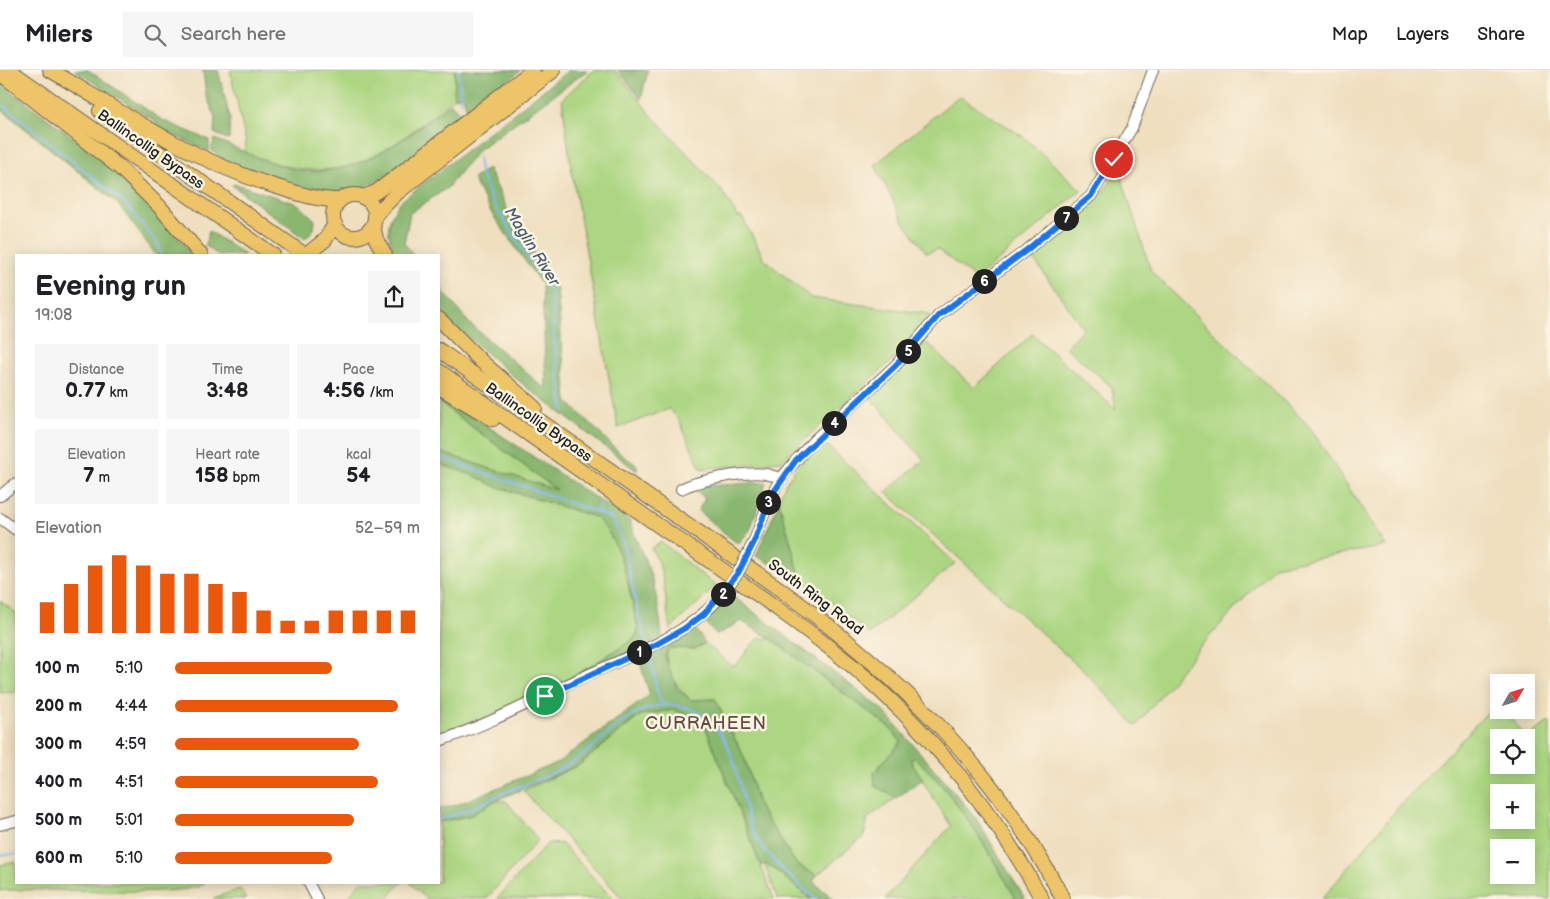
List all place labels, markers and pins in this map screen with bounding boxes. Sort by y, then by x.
pin [1093,138,1135,180]
pin: 7 [1054,206,1078,230]
pin: 6 [972,268,996,294]
pin: 5 [896,338,920,364]
pin: 4 [822,410,846,436]
pin: 3 [756,490,780,514]
pin: 2 [710,582,736,606]
pin: 1 [626,640,652,664]
pin [524,675,566,717]

